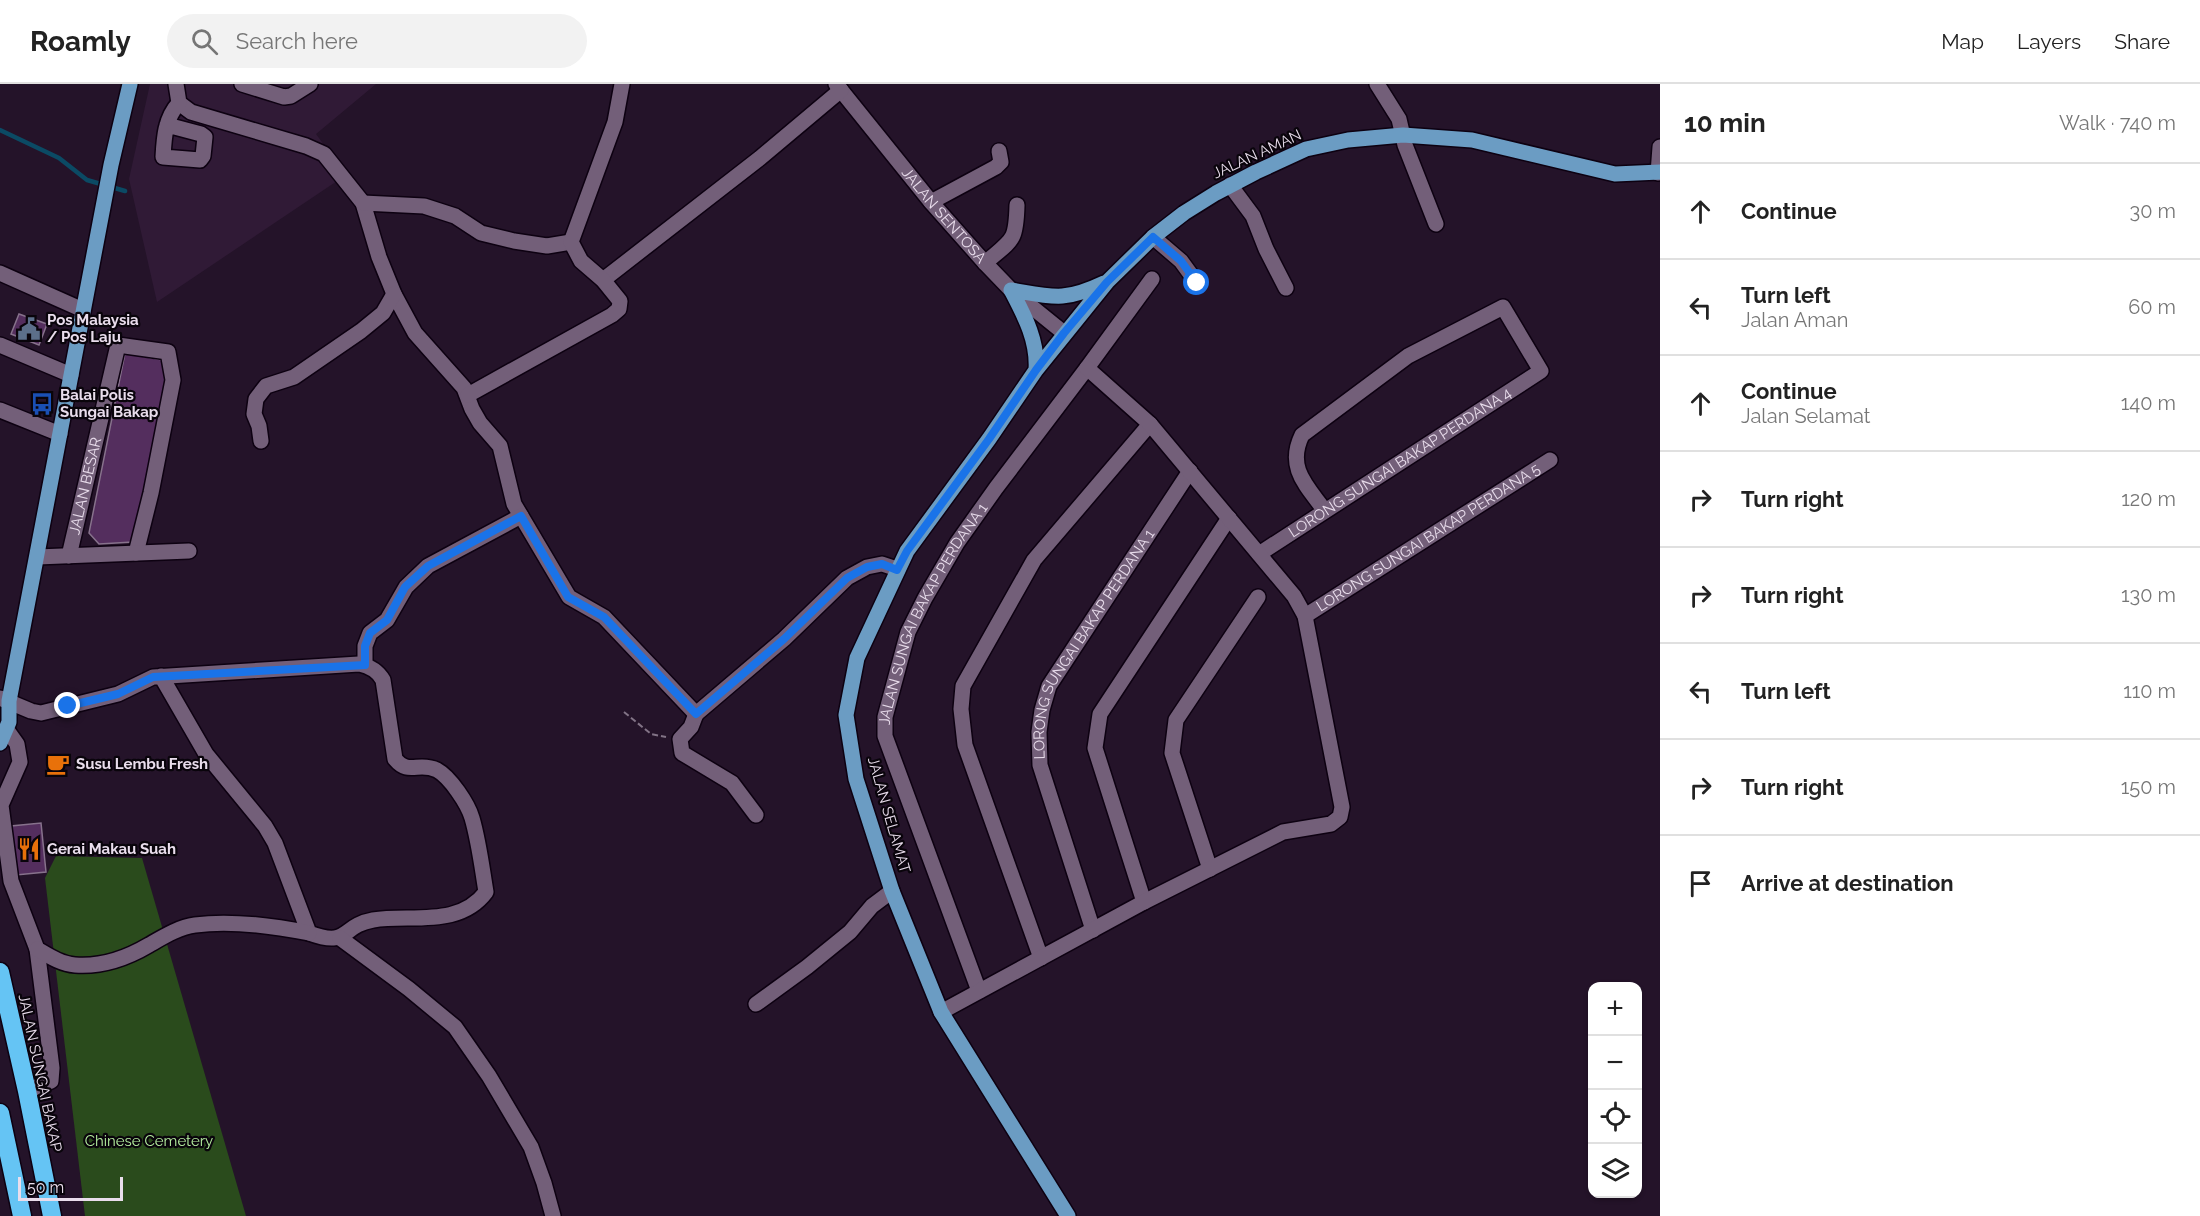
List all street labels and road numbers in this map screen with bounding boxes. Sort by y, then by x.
street label: JALAN AMAN [1210,126,1304,182]
street label: JALAN SENTOSA [898,164,990,267]
street label: LORONG SUNGAI BAKAP PERDANA 4 [1285,384,1515,541]
street label: JALAN BESAR [65,435,105,536]
street label: LORONG SUNGAI BAKAP PERDANA 5 [1313,460,1543,615]
street label: JALAN SUNGAI BAKAP PERDANA 1 [876,499,992,725]
street label: LORONG SUNGAI BAKAP PERDANA 1 [1030,525,1159,760]
street label: JALAN SELAMAT [864,755,914,875]
street label: JALAN SUNGAI BAKAP [14,992,66,1154]

